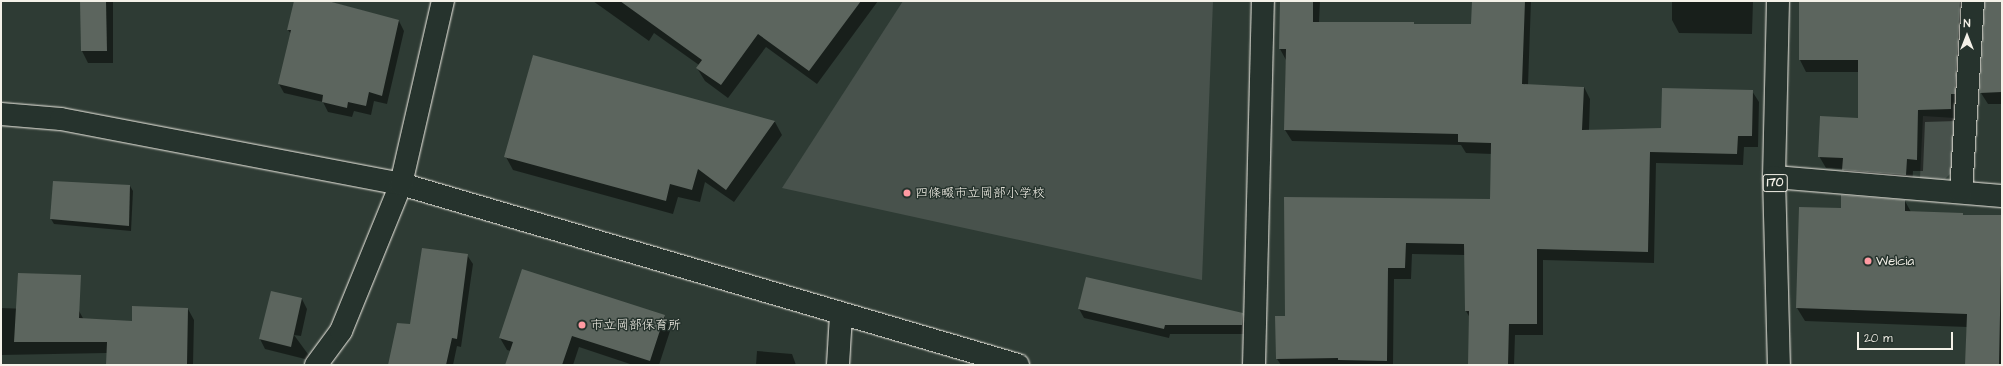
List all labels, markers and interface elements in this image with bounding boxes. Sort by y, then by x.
north arrow [1947,16,1987,56]
text: N [1964,16,1970,31]
road number: 170 [1762,173,1788,193]
place label: 四條畷市立岡部小学校 [915,185,1045,201]
marker: 四條畷市立岡部小学校 [902,188,912,198]
place label: Welcia [1876,253,1914,269]
marker: Welcia [1863,256,1873,266]
place label: 市立岡部保育所 [590,317,681,333]
marker: 市立岡部保育所 [577,320,587,330]
scale bar [1859,324,1955,350]
text: 20 m [1864,330,1893,347]

